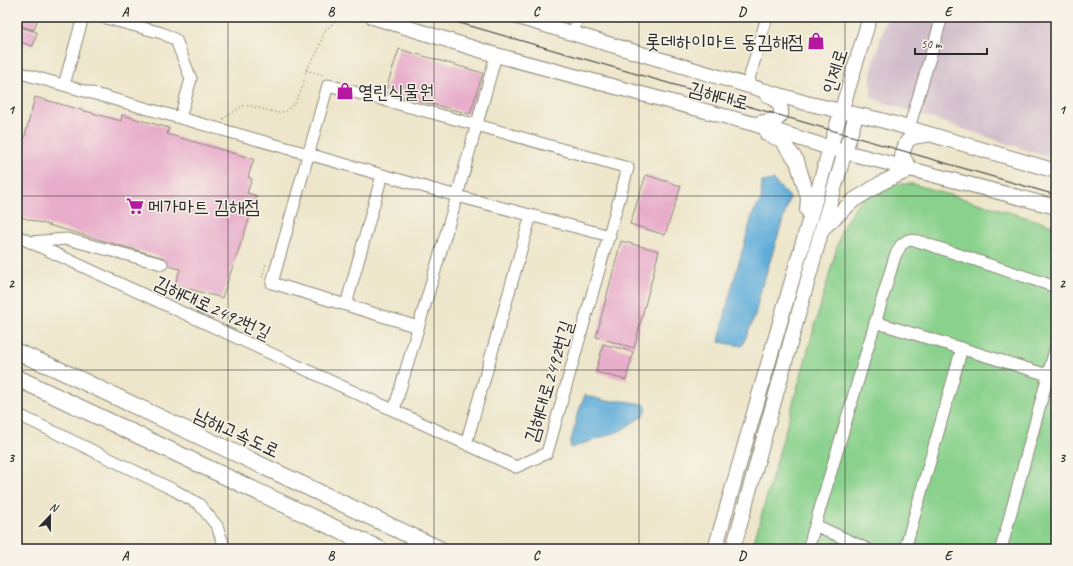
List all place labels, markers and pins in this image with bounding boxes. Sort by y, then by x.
place label: 롯데하이마트 동김해점 [646,30,803,54]
shop icon: 롯데하이마트 동김해점 [806,31,826,51]
place label: 열린식물원 [358,80,434,104]
shop icon: 열린식물원 [335,81,355,101]
place label: 메가마트 김해점 [148,195,260,219]
supermarket icon: 메가마트 김해점 [125,196,145,216]

